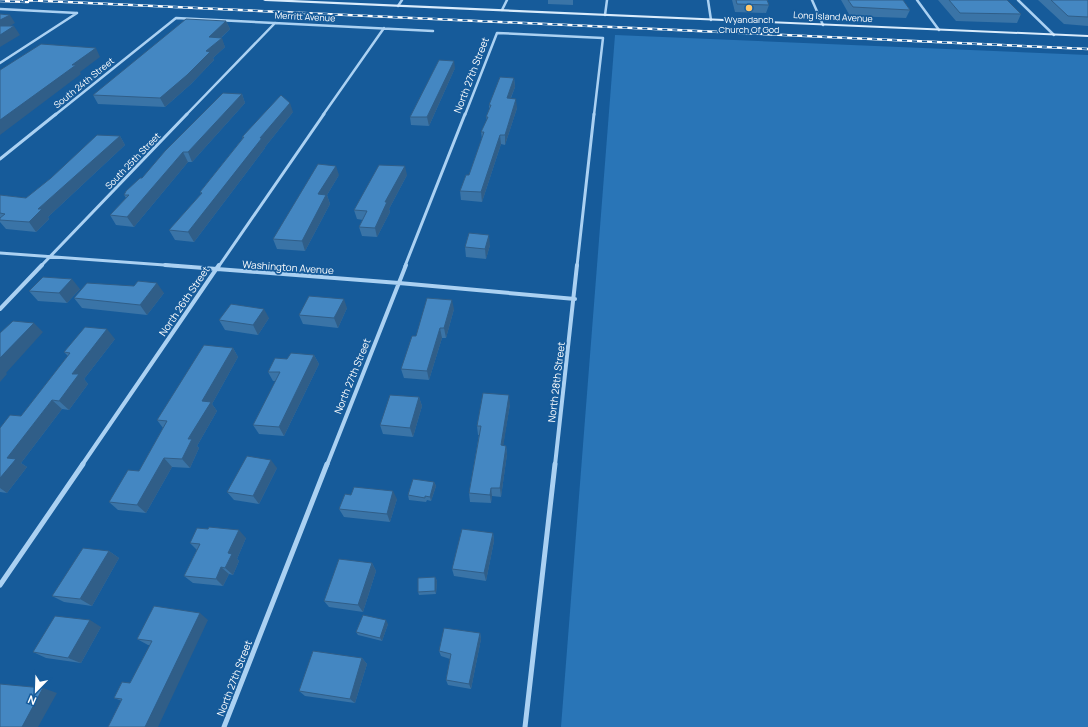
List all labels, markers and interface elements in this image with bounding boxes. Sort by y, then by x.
marker: Wyandanch Church Of God [744,3,754,13]
street label: Merritt Avenue [274,8,336,25]
street label: Long Island Avenue [793,8,873,25]
place label: Wyandanch Church Of God [719,13,779,36]
street label: North 27th Street [450,35,492,115]
street label: South 24th Street [51,54,117,111]
street label: South 25th Street [102,129,163,192]
street label: Washington Avenue [242,257,334,277]
street label: North 26th Street [155,263,213,339]
street label: North 27th Street [330,336,374,416]
street label: North 28th Street [544,341,568,423]
street label: North 27th Street [213,638,255,718]
north arrow [16,671,56,711]
text: N [25,692,38,709]

